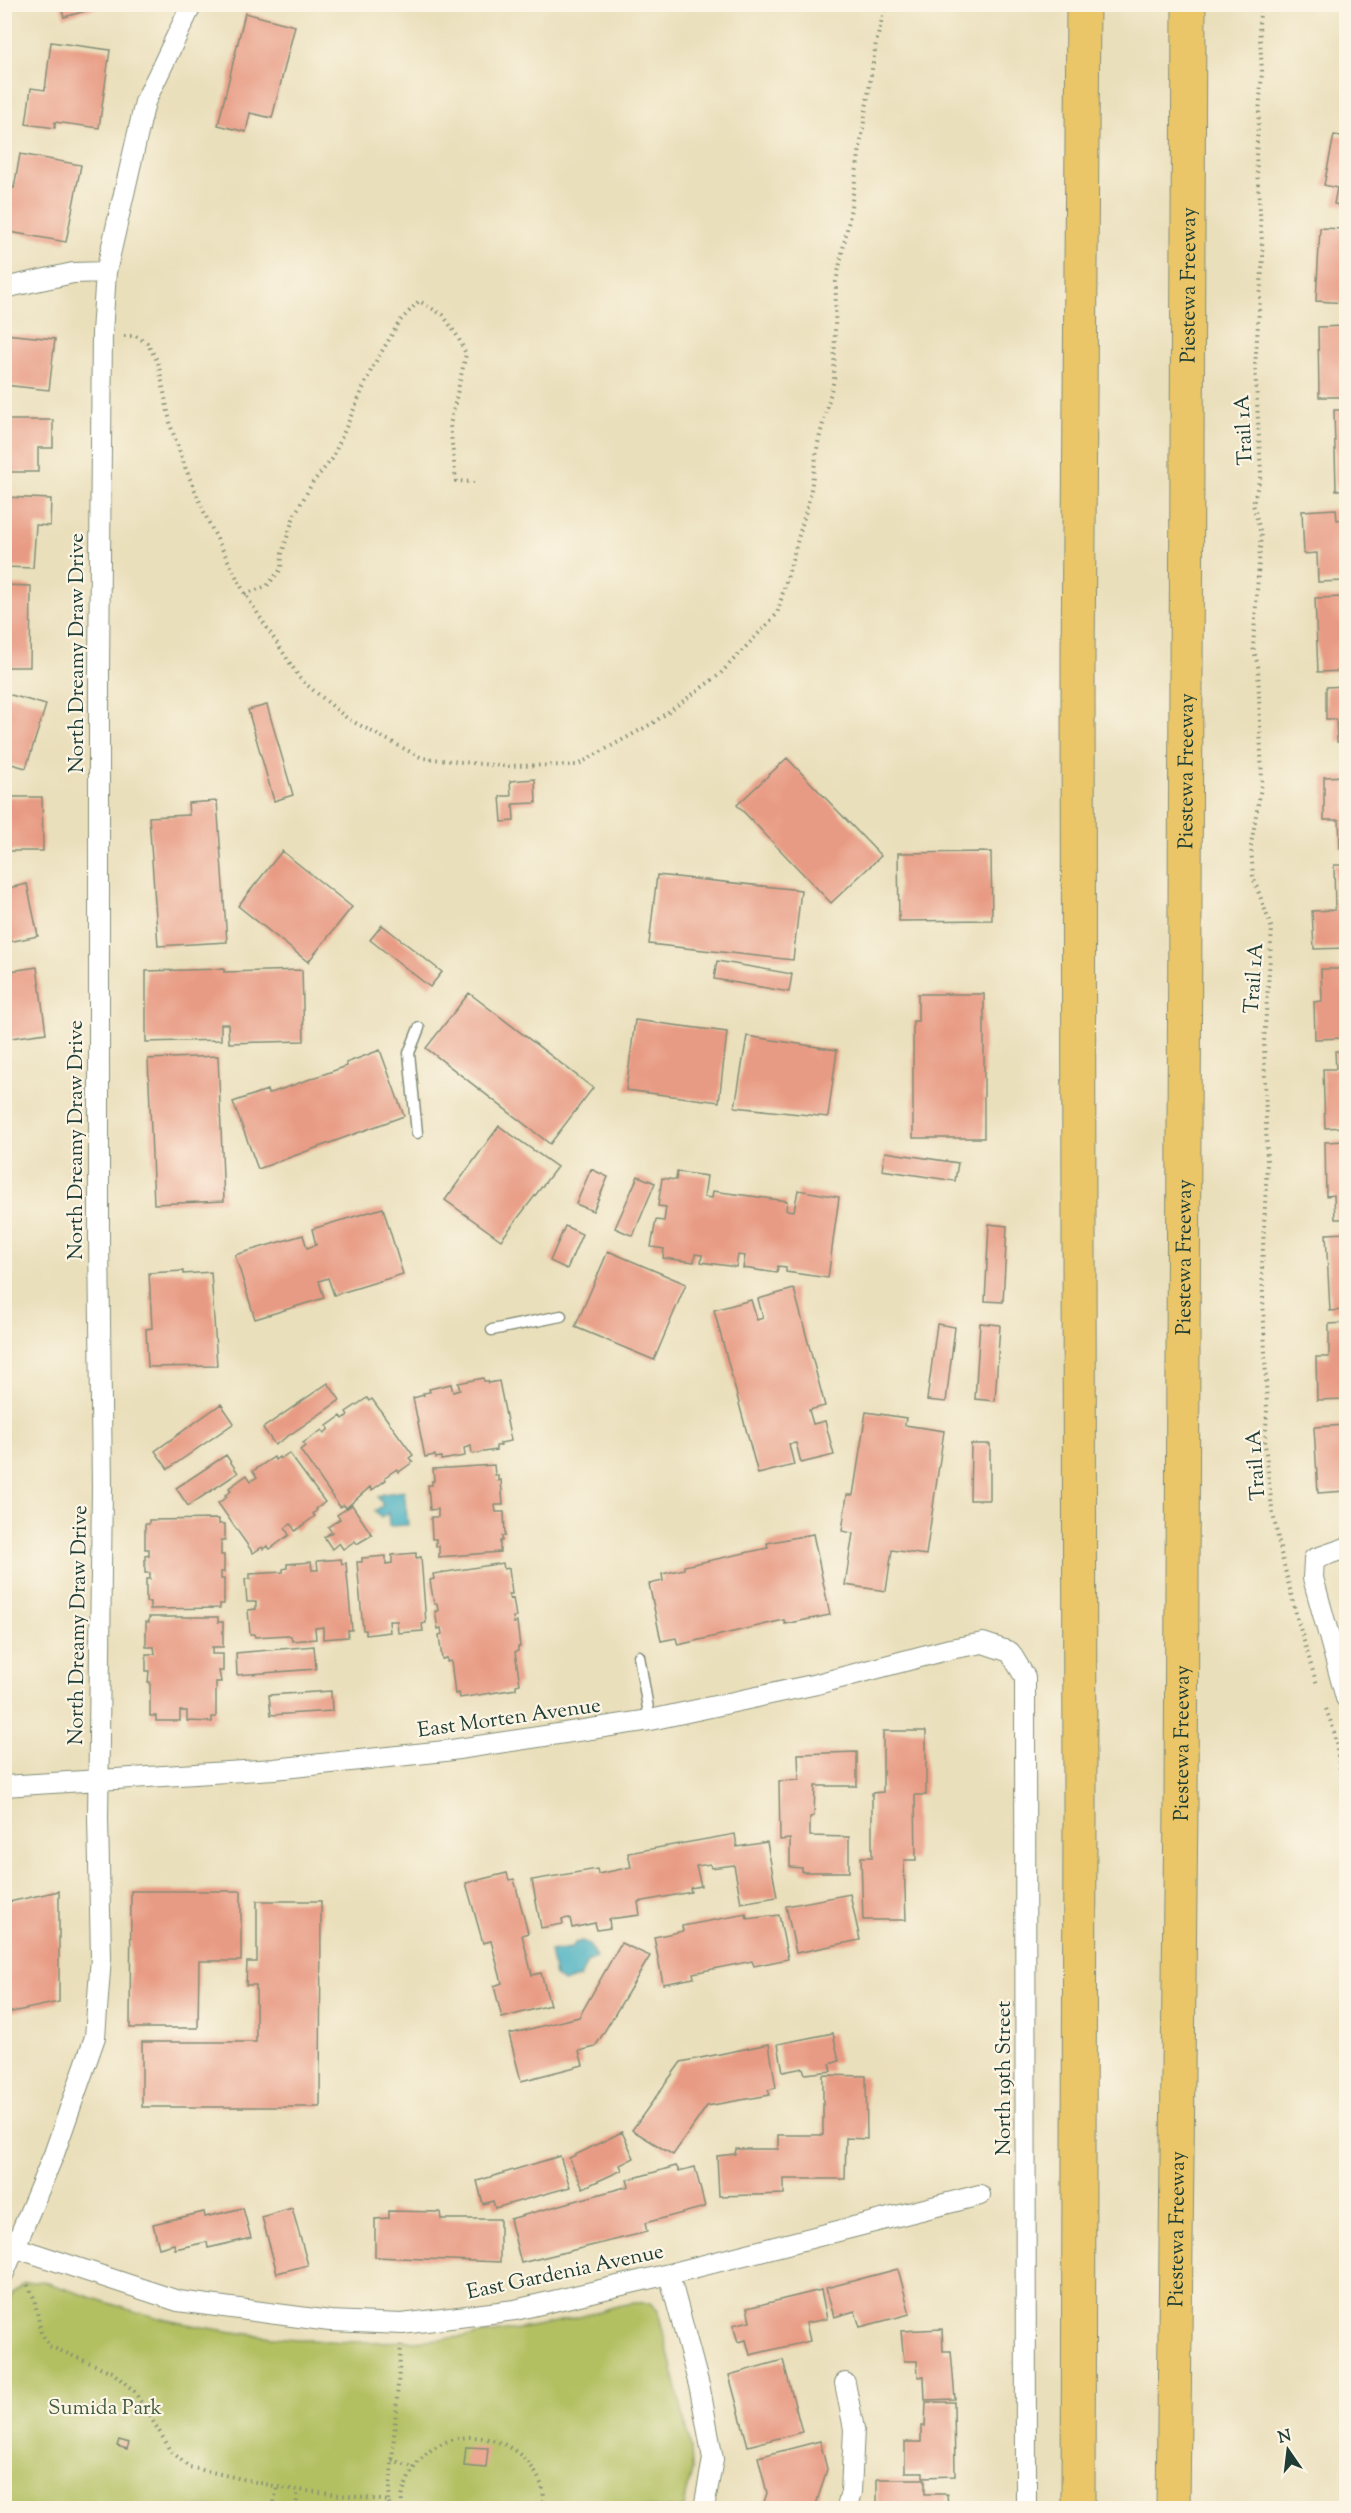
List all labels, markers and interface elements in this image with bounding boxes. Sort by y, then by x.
street label: Piestewa Freeway [1174,206,1205,363]
street label: Trail 1A [1228,394,1262,466]
street label: North Dreamy Draw Drive [63,533,93,773]
street label: Piestewa Freeway [1172,692,1203,849]
street label: Trail 1A [1238,942,1272,1015]
street label: North Dreamy Draw Drive [62,1020,92,1260]
street label: Piestewa Freeway [1170,1178,1201,1335]
street label: Trail 1A [1240,1428,1274,1501]
street label: North Dreamy Draw Drive [62,1505,96,1745]
street label: Piestewa Freeway [1168,1664,1199,1821]
street label: East Morten Avenue [416,1691,603,1747]
street label: North 19th Street [990,2000,1020,2156]
street label: Piestewa Freeway [1162,2150,1194,2307]
street label: East Gardenia Avenue [464,2237,667,2309]
park label: Sumida Park [48,2394,163,2424]
north arrow [1258,2420,1318,2480]
text: N [1276,2425,1294,2451]

